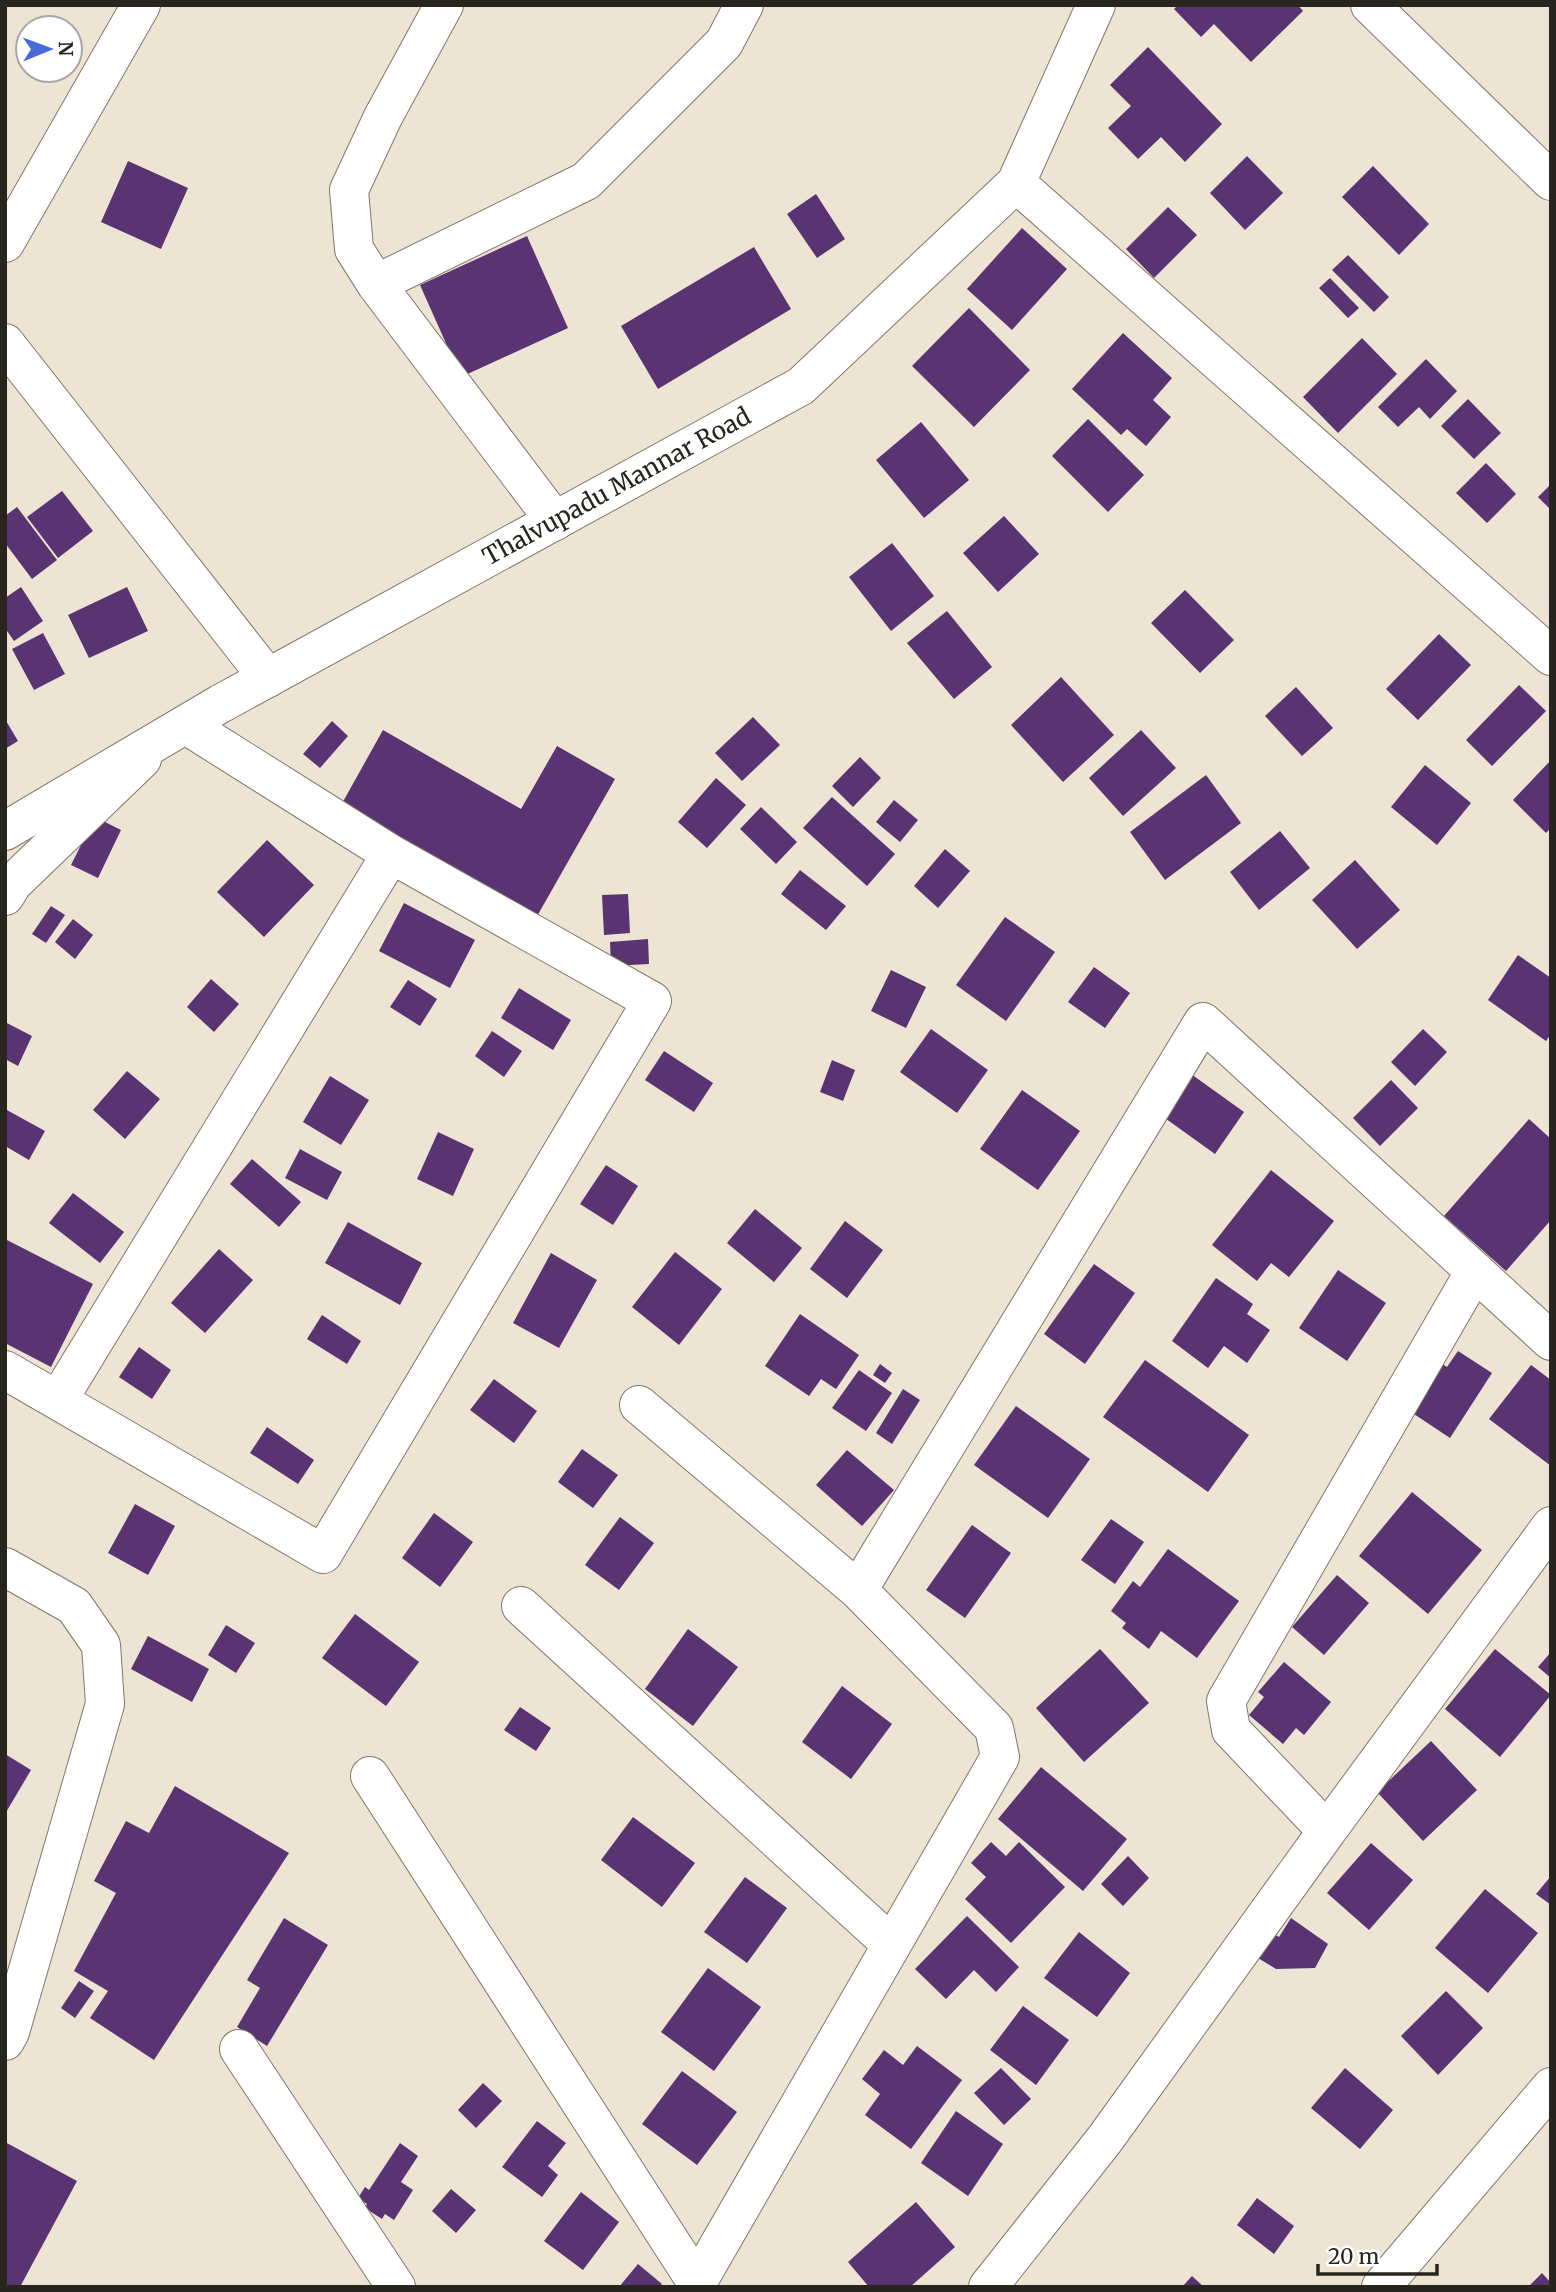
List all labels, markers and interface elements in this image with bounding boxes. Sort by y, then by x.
north arrow [14,14,84,84]
text: N [54,41,78,56]
street label: Thalvupadu Mannar Road [477,401,756,572]
scale bar [1318,2232,1437,2276]
text: 20 m [1328,2243,1380,2270]

